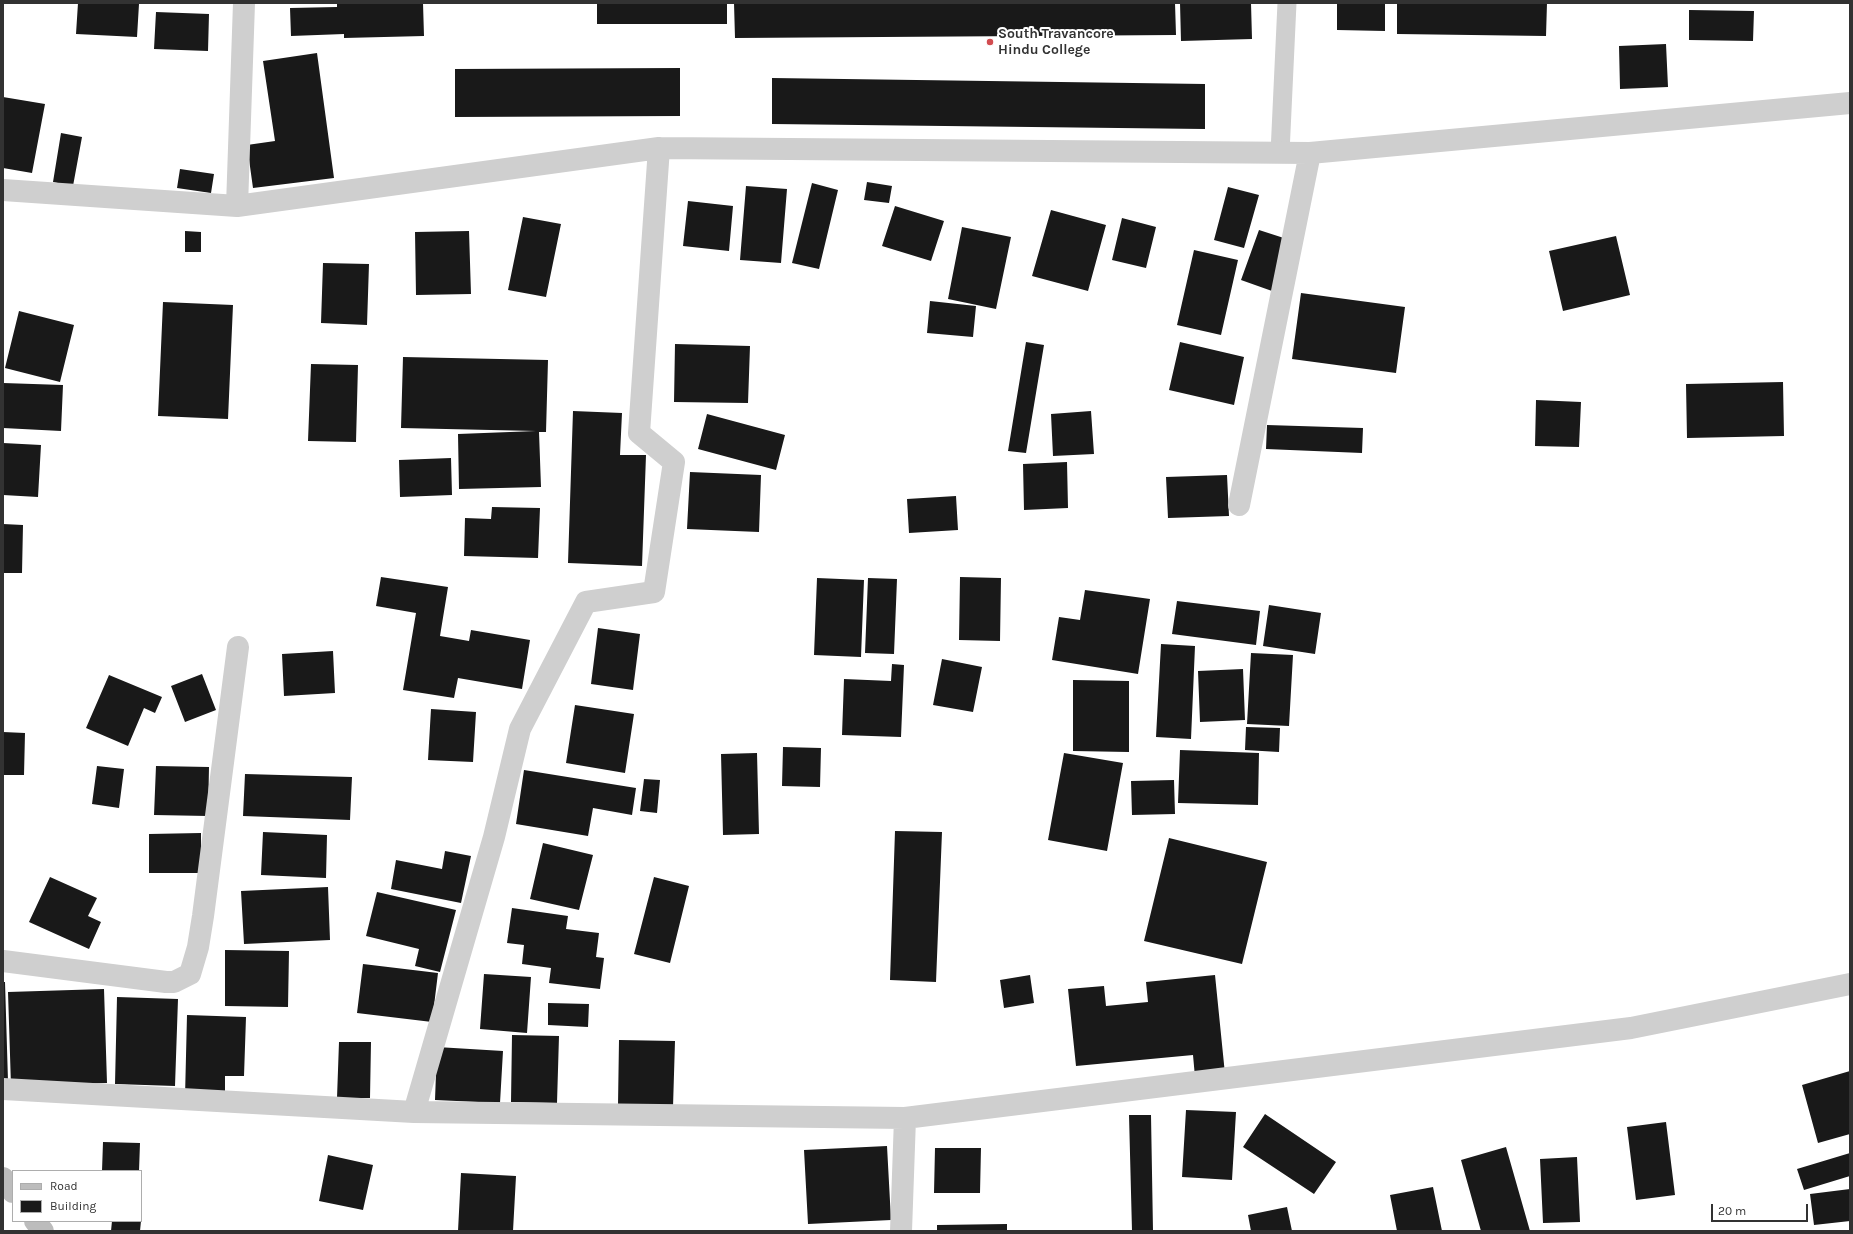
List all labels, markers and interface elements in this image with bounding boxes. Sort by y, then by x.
place label: South Travancore Hindu College [998,26,1114,58]
marker: South Travancore Hindu College [985,37,995,47]
legend [12,1170,142,1222]
text: Road [50,1179,78,1193]
scale bar [1713,1196,1810,1222]
text: Building [50,1199,96,1213]
text: 20 m [1718,1204,1746,1218]

